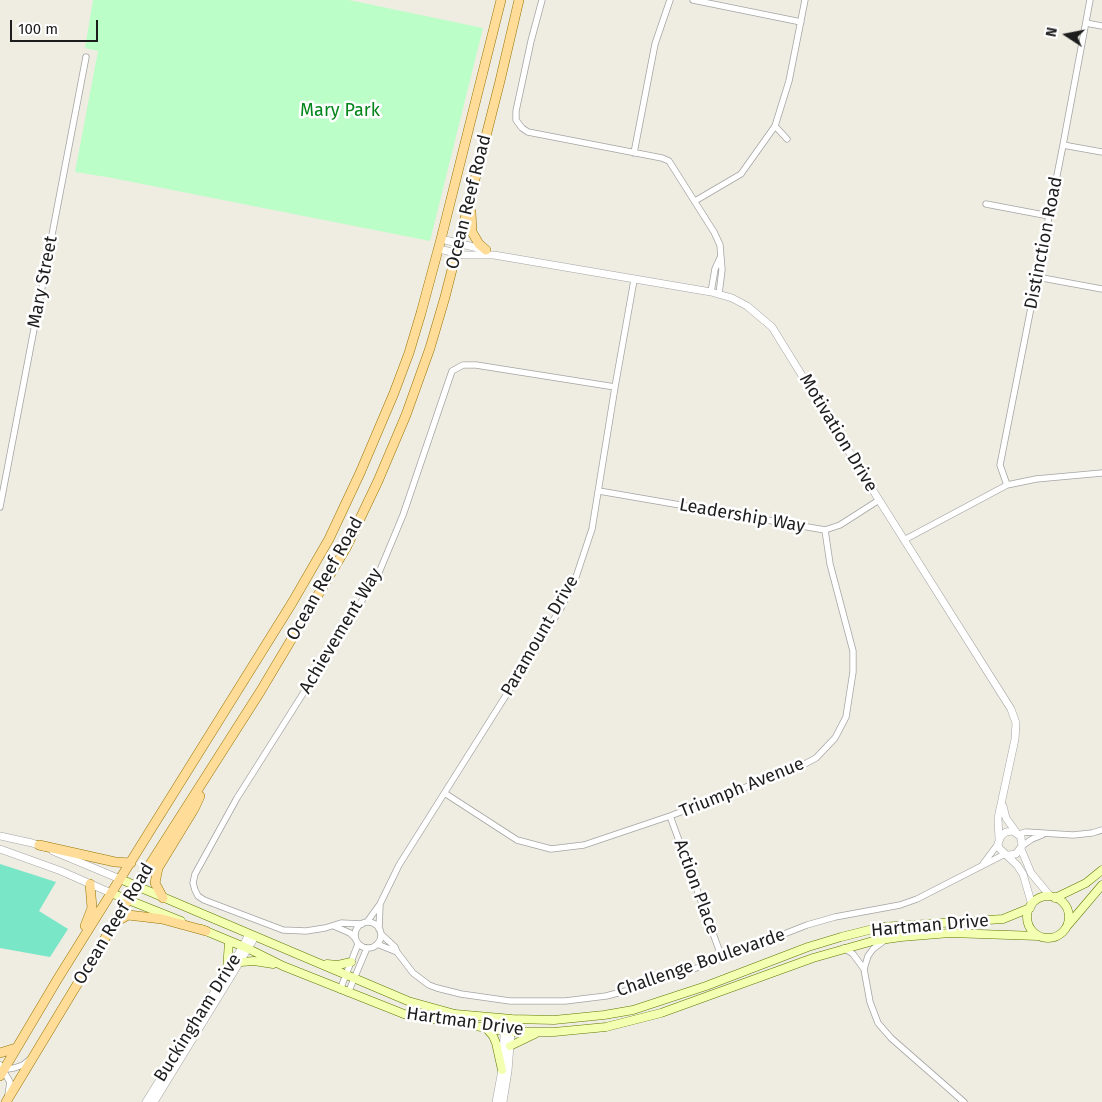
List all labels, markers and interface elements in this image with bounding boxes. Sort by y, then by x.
scale bar [12,10,100,42]
north arrow [1042,10,1092,60]
text: 100 m [18,20,58,38]
text: N [1043,26,1061,38]
park label: Mary Park [300,100,380,122]
street label: Ocean Reef Road [442,132,496,272]
street label: Distinction Road [1021,175,1067,311]
street label: Mary Street [24,234,62,330]
street label: Motivation Drive [794,370,882,496]
street label: Leadership Way [677,494,807,538]
street label: Ocean Reef Road [282,513,368,645]
street label: Achievement Way [295,564,387,698]
street label: Paramount Drive [497,572,583,700]
street label: Triumph Avenue [677,753,807,823]
street label: Action Place [669,836,723,938]
street label: Ocean Reef Road [69,859,159,989]
street label: Hartman Drive [870,910,990,942]
street label: Challenge Boulevarde [614,924,788,1002]
street label: Buckingham Drive [150,950,246,1086]
street label: Hartman Drive [405,1003,525,1041]

